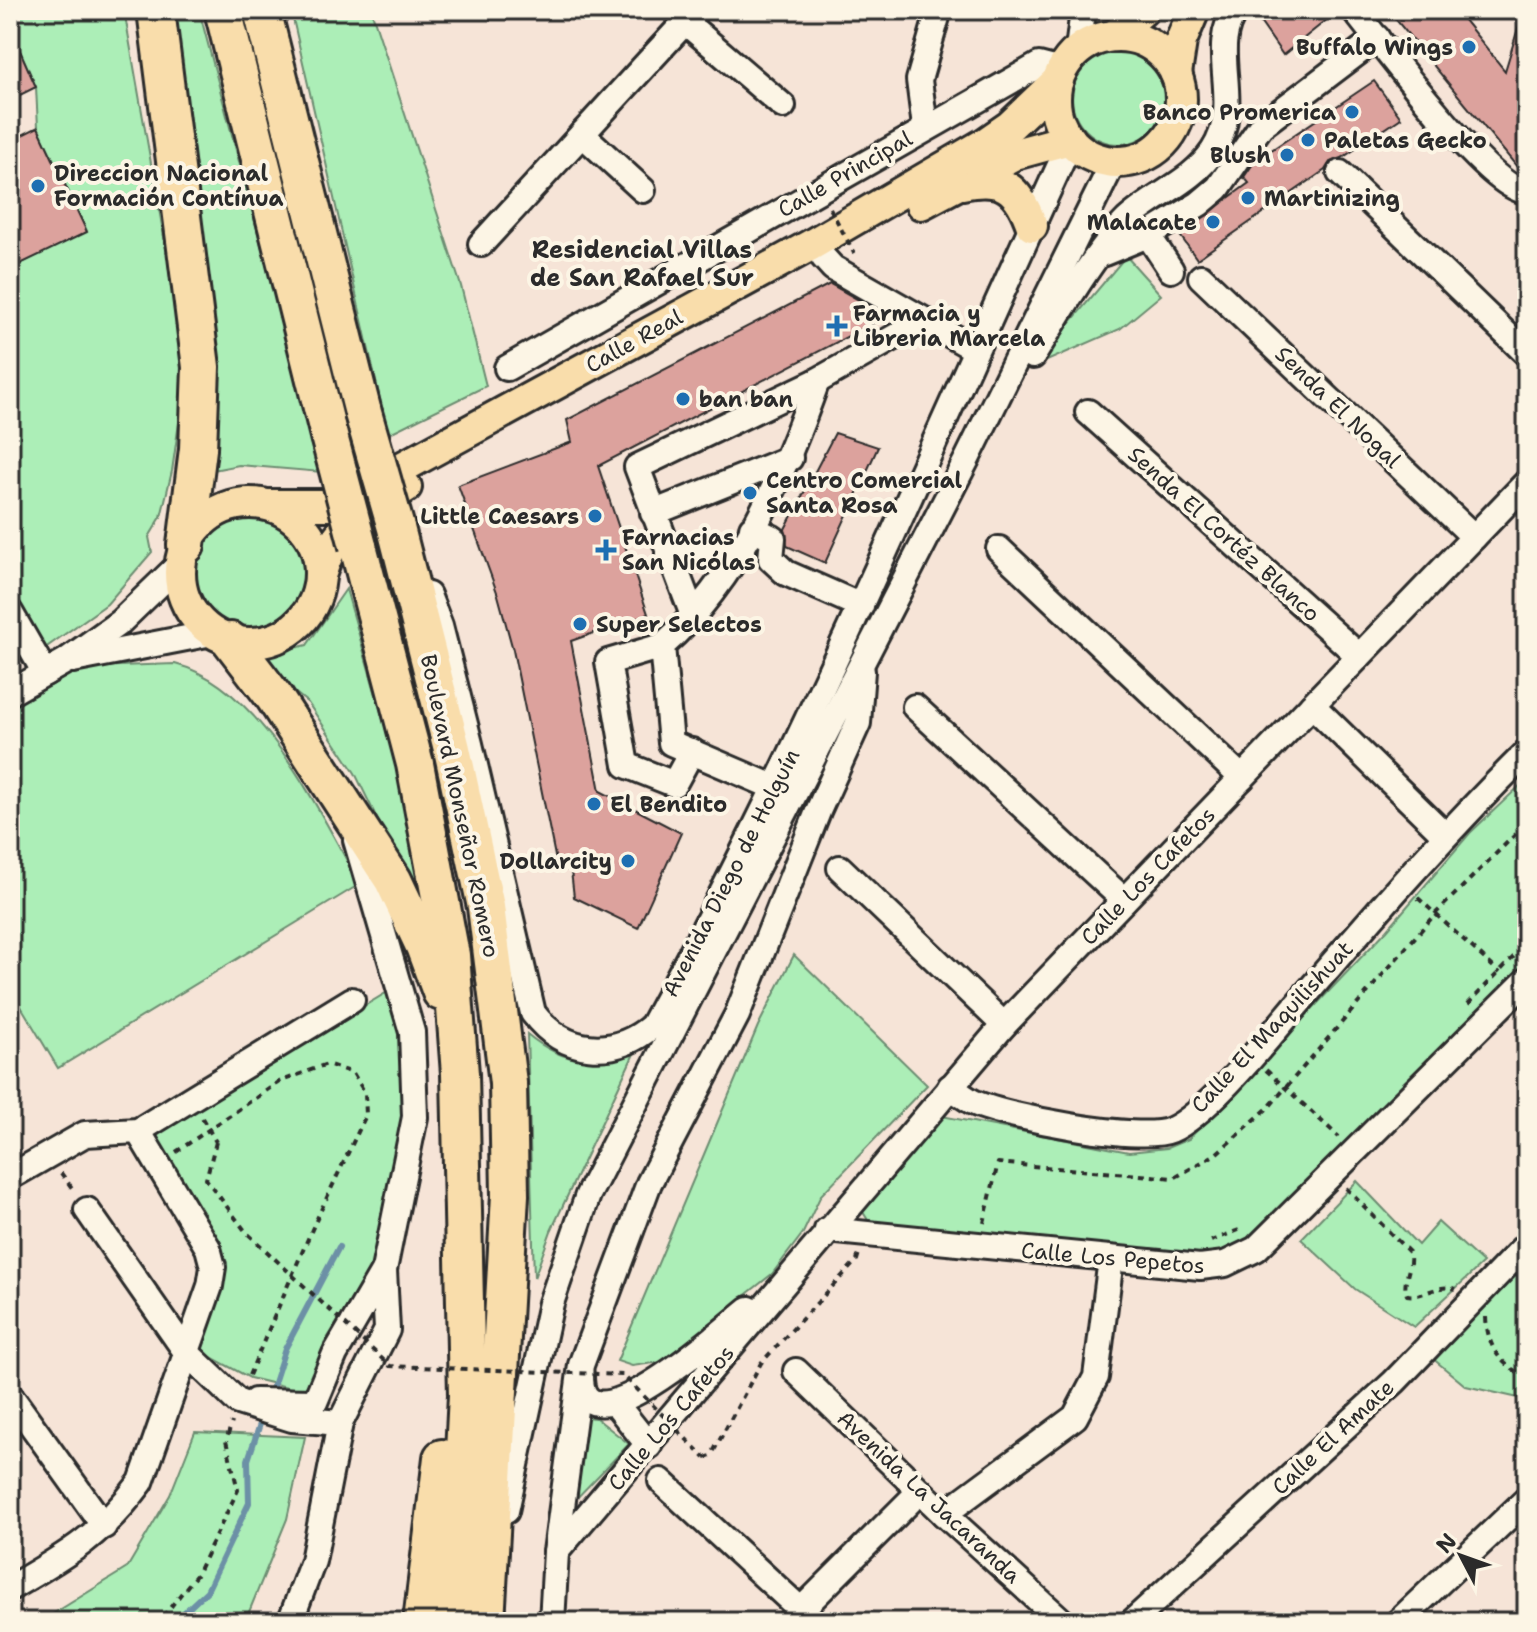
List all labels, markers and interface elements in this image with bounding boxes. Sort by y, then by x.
place label: Buffalo Wings [1296,33,1453,62]
marker: Buffalo Wings [1460,38,1478,56]
place label: Banco Promerica [1143,98,1336,127]
marker: Banco Promerica [1343,103,1361,121]
street label: Calle Principal [773,124,918,224]
place label: Paletas Gecko [1324,126,1487,155]
marker: Paletas Gecko [1299,131,1317,149]
place label: Blush [1210,141,1271,170]
marker: Blush [1278,146,1296,164]
place label: Direccion Nacional Formación Contínua [54,159,283,213]
marker: Direccion Nacional Formación Contínua [29,177,47,195]
place label: Martinizing [1264,184,1400,213]
marker: Martinizing [1239,189,1257,207]
place label: Malacate [1087,208,1197,237]
marker: Malacate [1204,213,1222,231]
district label: Residencial Villas de San Rafael Sur [530,234,754,294]
place label: Farmacia y Libreria Marcela [853,299,1045,353]
street label: Calle Real [580,302,688,380]
marker: Farmacia y Libreria Marcela [828,317,846,335]
street label: Senda El Nogal [1269,340,1407,475]
place label: ban ban [699,385,794,414]
marker: ban ban [674,390,692,408]
street label: Senda El Cortéz Blanco [1122,440,1326,628]
place label: Centro Comercial Santa Rosa [766,466,963,520]
marker: Centro Comercial Santa Rosa [741,484,759,502]
place label: Little Caesars [420,502,579,531]
marker: Little Caesars [586,507,604,525]
place label: Farnacias San Nicólas [622,523,756,577]
marker: Farnacias San Nicólas [597,541,615,559]
place label: Super Selectos [596,610,762,639]
marker: Super Selectos [571,615,589,633]
street label: Boulevard Monseñor Romero [414,652,506,960]
street label: Avenida Diego de Holguín [656,744,806,1002]
place label: El Bendito [610,790,727,819]
marker: El Bendito [585,795,603,813]
street label: Calle Los Cafetos [1074,801,1222,951]
place label: Dollarcity [500,847,612,876]
marker: Dollarcity [619,852,637,870]
street label: Calle El Maquilishuat [1185,935,1359,1119]
street label: Calle Los Pepetos [1020,1236,1206,1280]
street label: Calle Los Cafetos [601,1339,741,1497]
street label: Calle El Amate [1266,1373,1400,1501]
street label: Avenida La Jacaranda [831,1404,1027,1590]
north arrow [1421,1516,1501,1596]
text: N [1430,1527,1463,1559]

